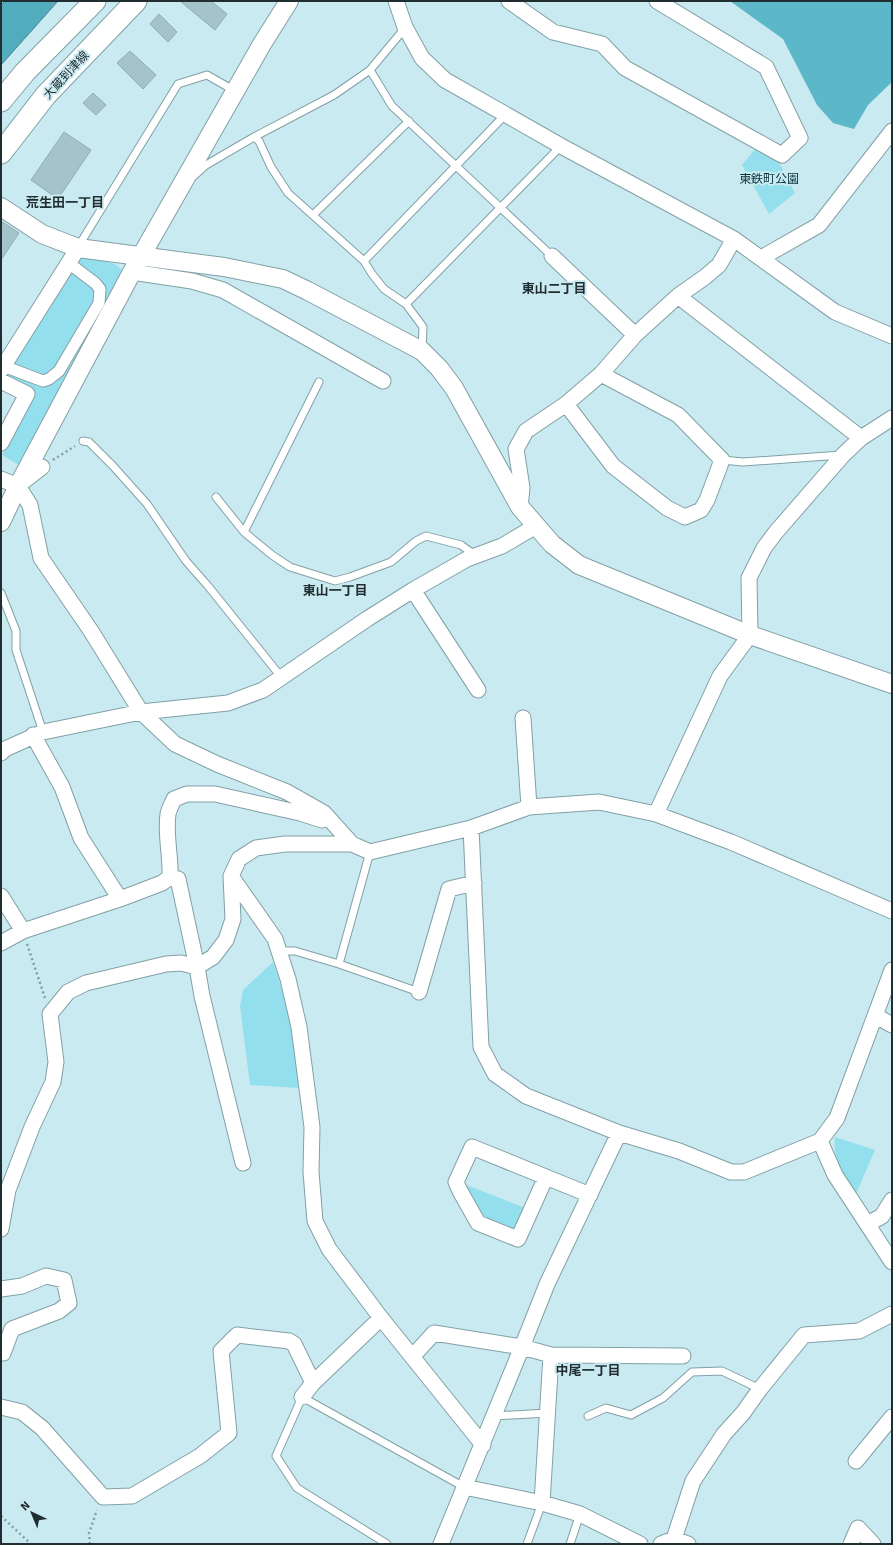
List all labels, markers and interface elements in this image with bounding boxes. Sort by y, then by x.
street label: 大蔵到津線 [40,48,92,102]
park label: 東鉄町公園 [739,172,799,187]
district label: 荒生田一丁目 [26,195,104,211]
district label: 東山二丁目 [521,281,587,297]
district label: 東山一丁目 [302,583,368,599]
district label: 中尾一丁目 [555,1363,621,1379]
north arrow [12,1493,52,1533]
text: N [18,1499,33,1514]

